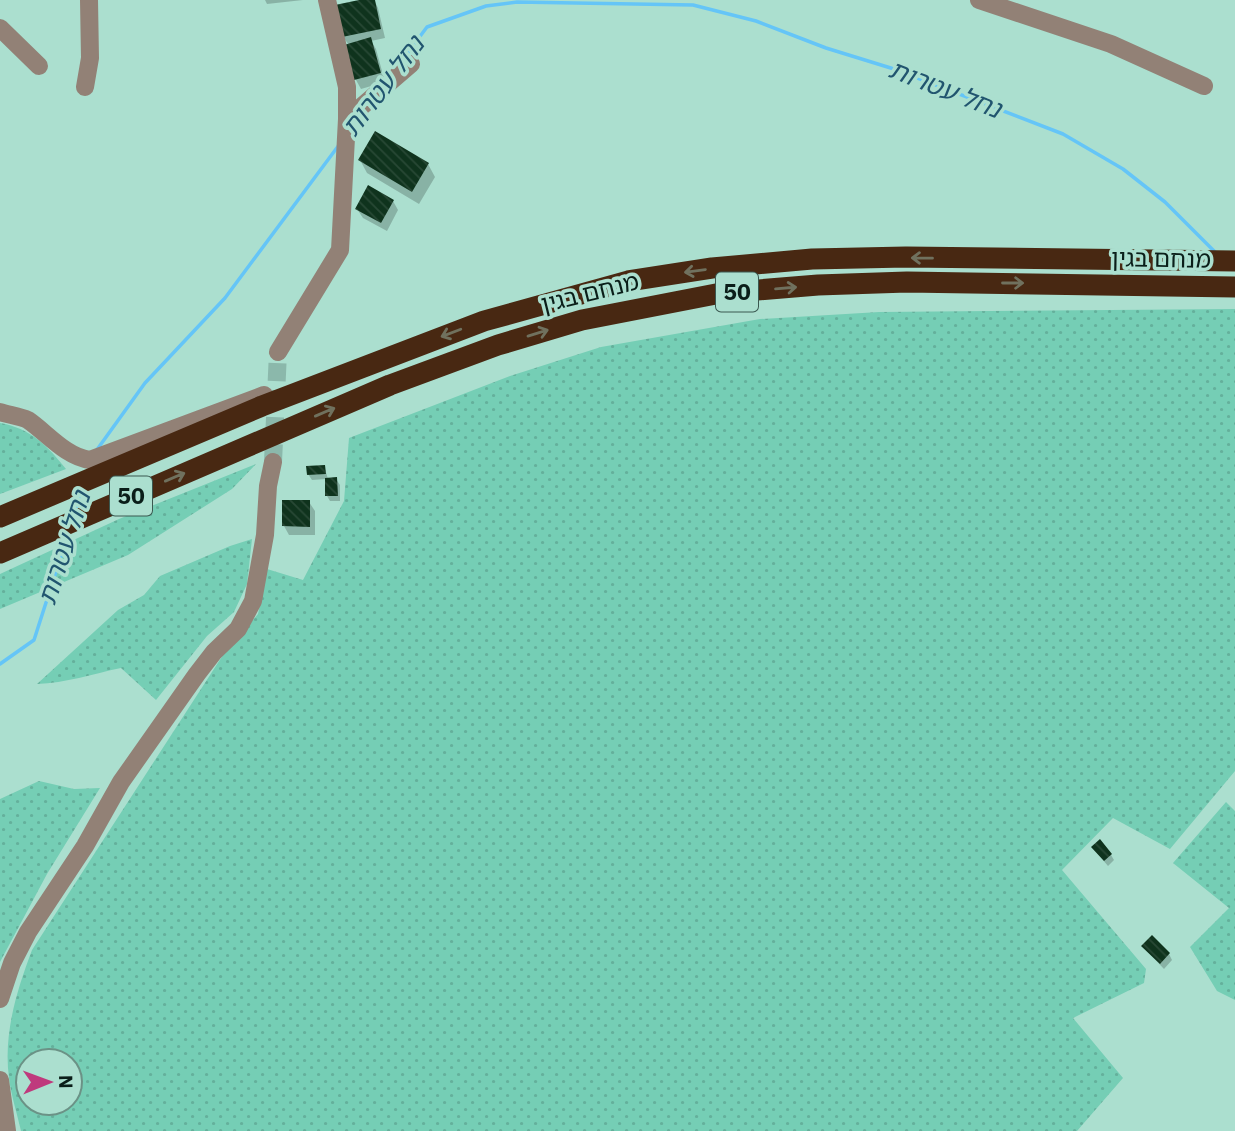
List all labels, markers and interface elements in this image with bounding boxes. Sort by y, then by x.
water label: נחל עטרות [333,27,432,143]
water label: נחל עטרות [884,51,1008,126]
street label: מנחם בגין [1111,241,1211,275]
one-way arrow [911,251,934,264]
street label: מנחם בגין [537,264,642,320]
one-way arrow [684,265,707,278]
road number: 50 [716,272,758,312]
one-way arrow [1001,276,1024,290]
one-way arrow [774,281,796,294]
one-way arrow [527,325,549,338]
one-way arrow [441,328,463,341]
one-way arrow [314,405,336,418]
one-way arrow [164,470,185,483]
road number: 50 [110,476,152,516]
water label: נחל עטרות [29,485,98,609]
north arrow [14,1047,84,1117]
text: N [54,1075,78,1089]

